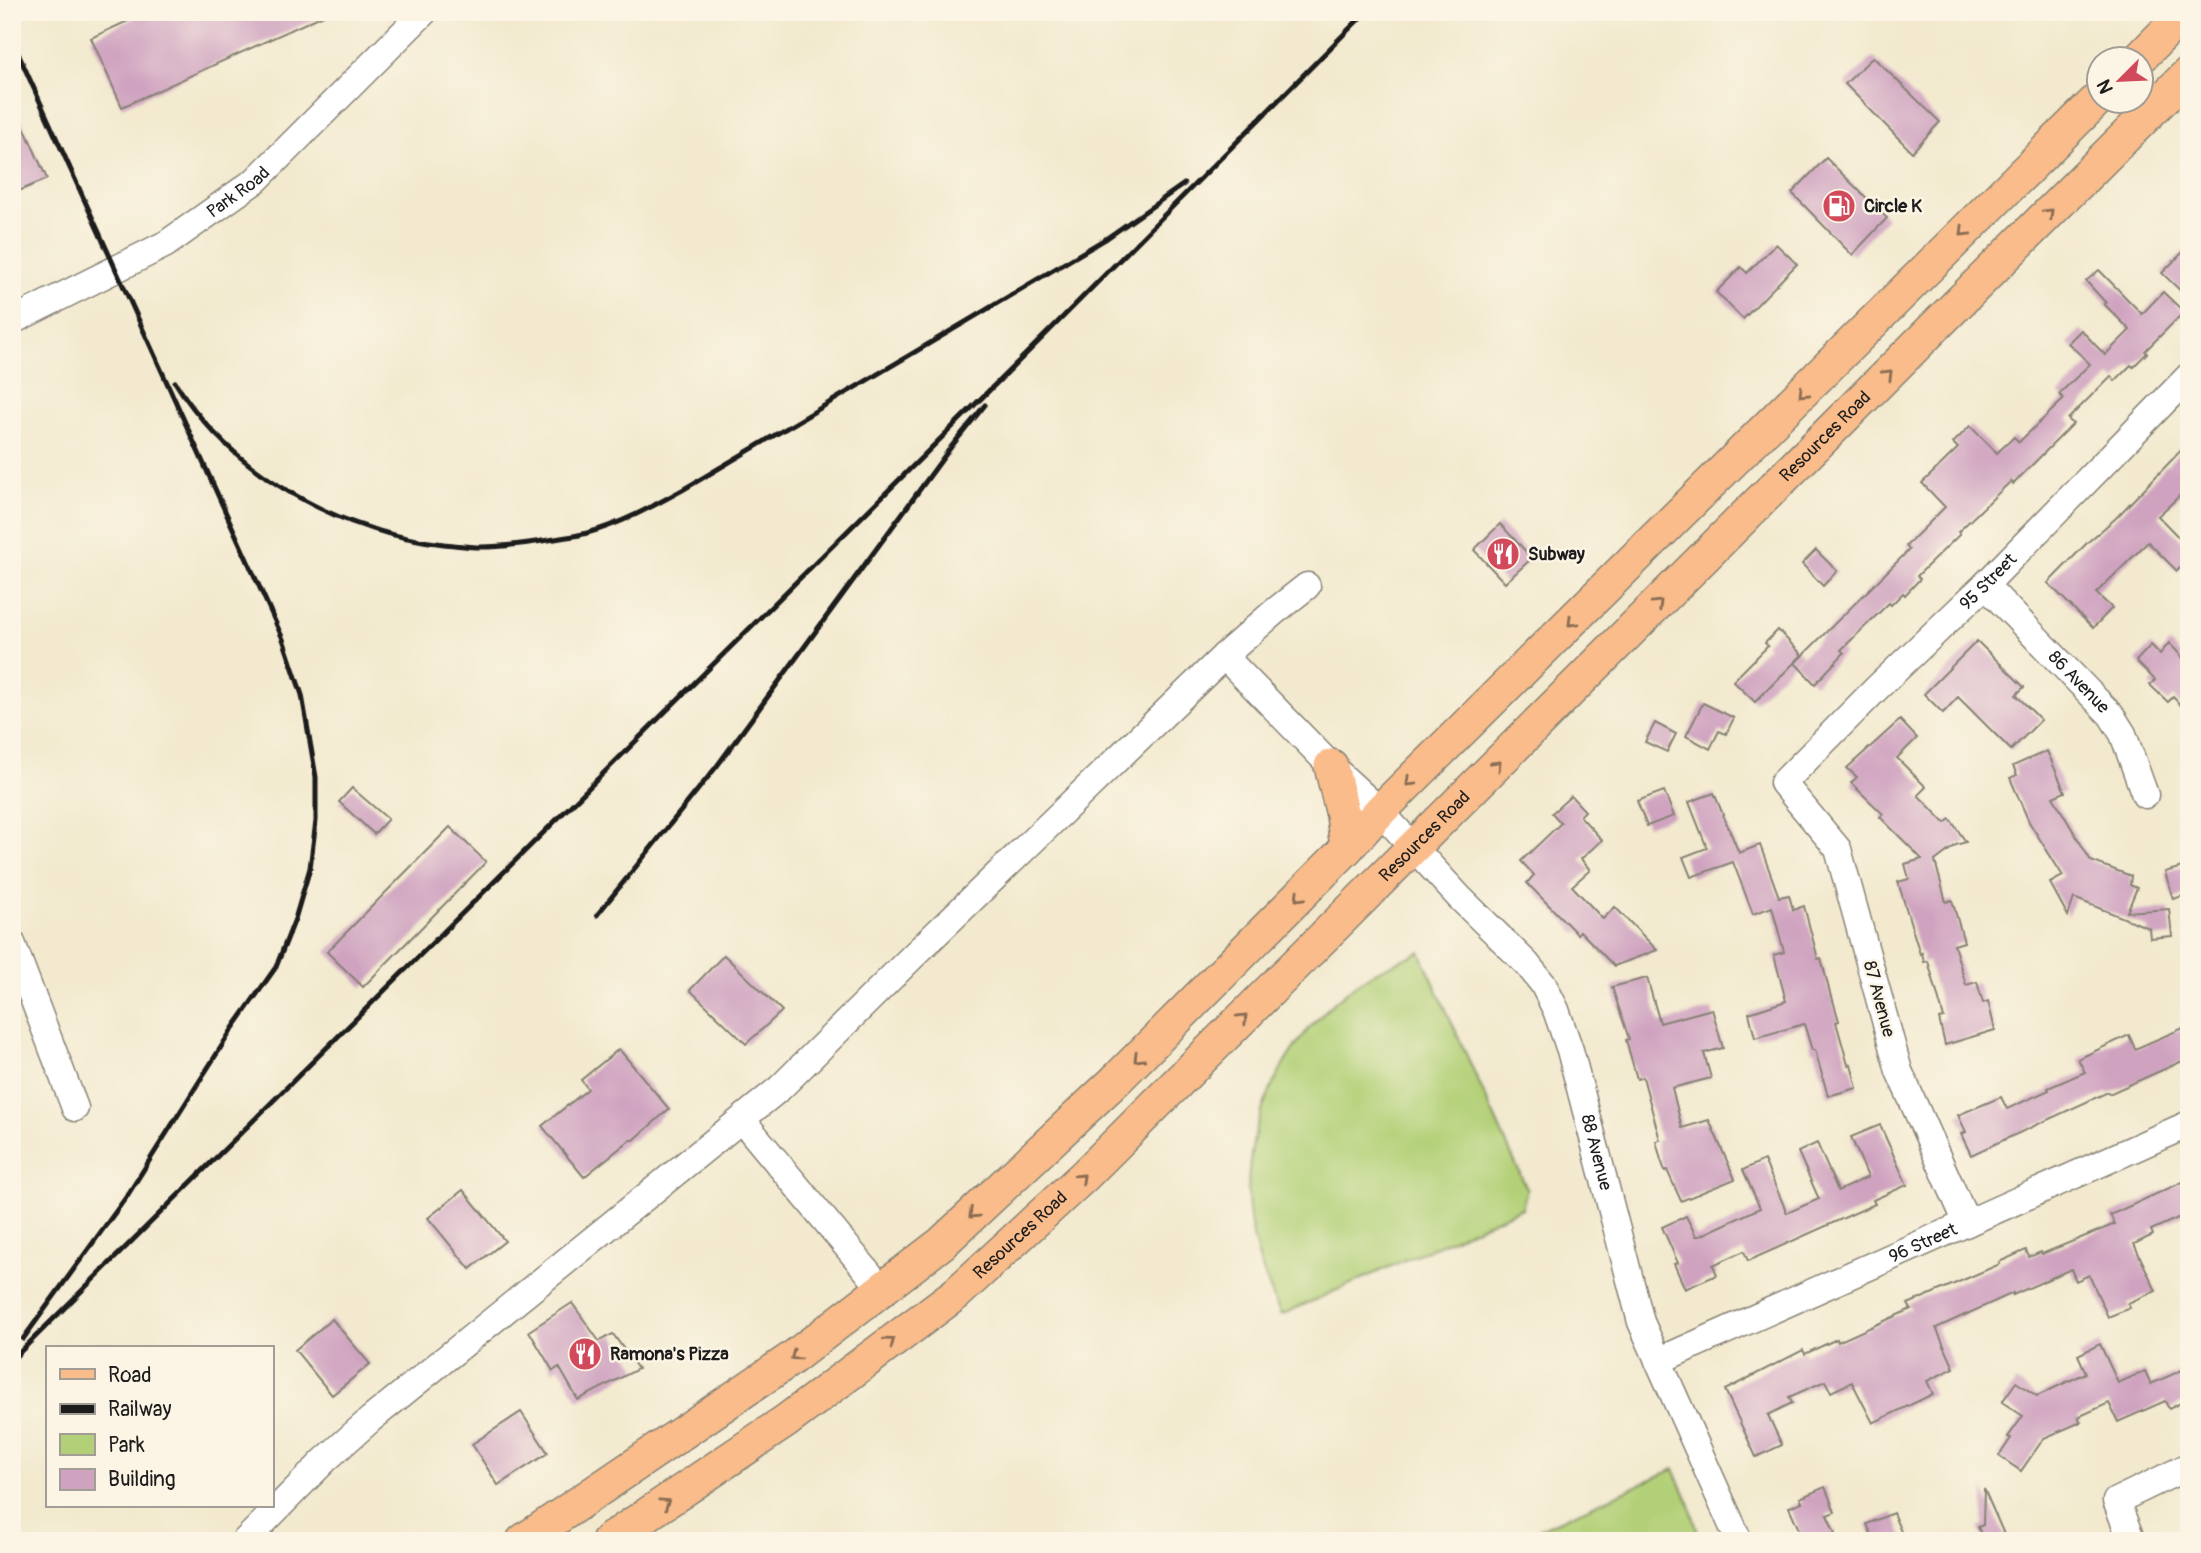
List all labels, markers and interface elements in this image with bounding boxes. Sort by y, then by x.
north arrow [2086,46,2156,116]
text: N [2092,76,2119,97]
street label: Park Road [202,161,275,223]
fuel station icon: Circle K [1820,187,1858,225]
place label: Circle K [1864,195,1922,218]
one-way arrow [2041,209,2053,221]
one-way arrow [1960,224,1973,237]
one-way arrow [1880,369,1893,382]
one-way arrow [1798,384,1811,397]
street label: Resources Road [1775,386,1876,487]
restaurant icon: Subway [1484,535,1522,573]
place label: Subway [1528,543,1585,566]
street label: 95 Street [1954,548,2022,615]
one-way arrow [1650,600,1662,612]
one-way arrow [1567,613,1580,626]
street label: 86 Avenue [2043,646,2115,718]
one-way arrow [1489,760,1502,773]
one-way arrow [1405,773,1418,786]
street label: Resources Road [1374,786,1475,887]
one-way arrow [1294,888,1307,901]
street label: 87 Avenue [1858,958,1900,1040]
one-way arrow [1234,1013,1247,1026]
one-way arrow [1134,1050,1146,1062]
street label: 88 Avenue [1576,1112,1618,1193]
one-way arrow [1073,1174,1086,1186]
street label: Resources Road [968,1186,1072,1284]
one-way arrow [968,1206,981,1219]
street label: 96 Street [1885,1217,1961,1268]
restaurant icon: Ramona's Pizza [566,1335,604,1373]
one-way arrow [882,1338,895,1351]
place label: Ramona's Pizza [610,1343,729,1366]
legend [46,1346,273,1508]
one-way arrow [790,1348,803,1360]
text: Road [108,1362,152,1389]
text: Railway [108,1396,172,1423]
text: Park [108,1432,145,1459]
text: Building [108,1466,175,1493]
one-way arrow [657,1498,670,1511]

